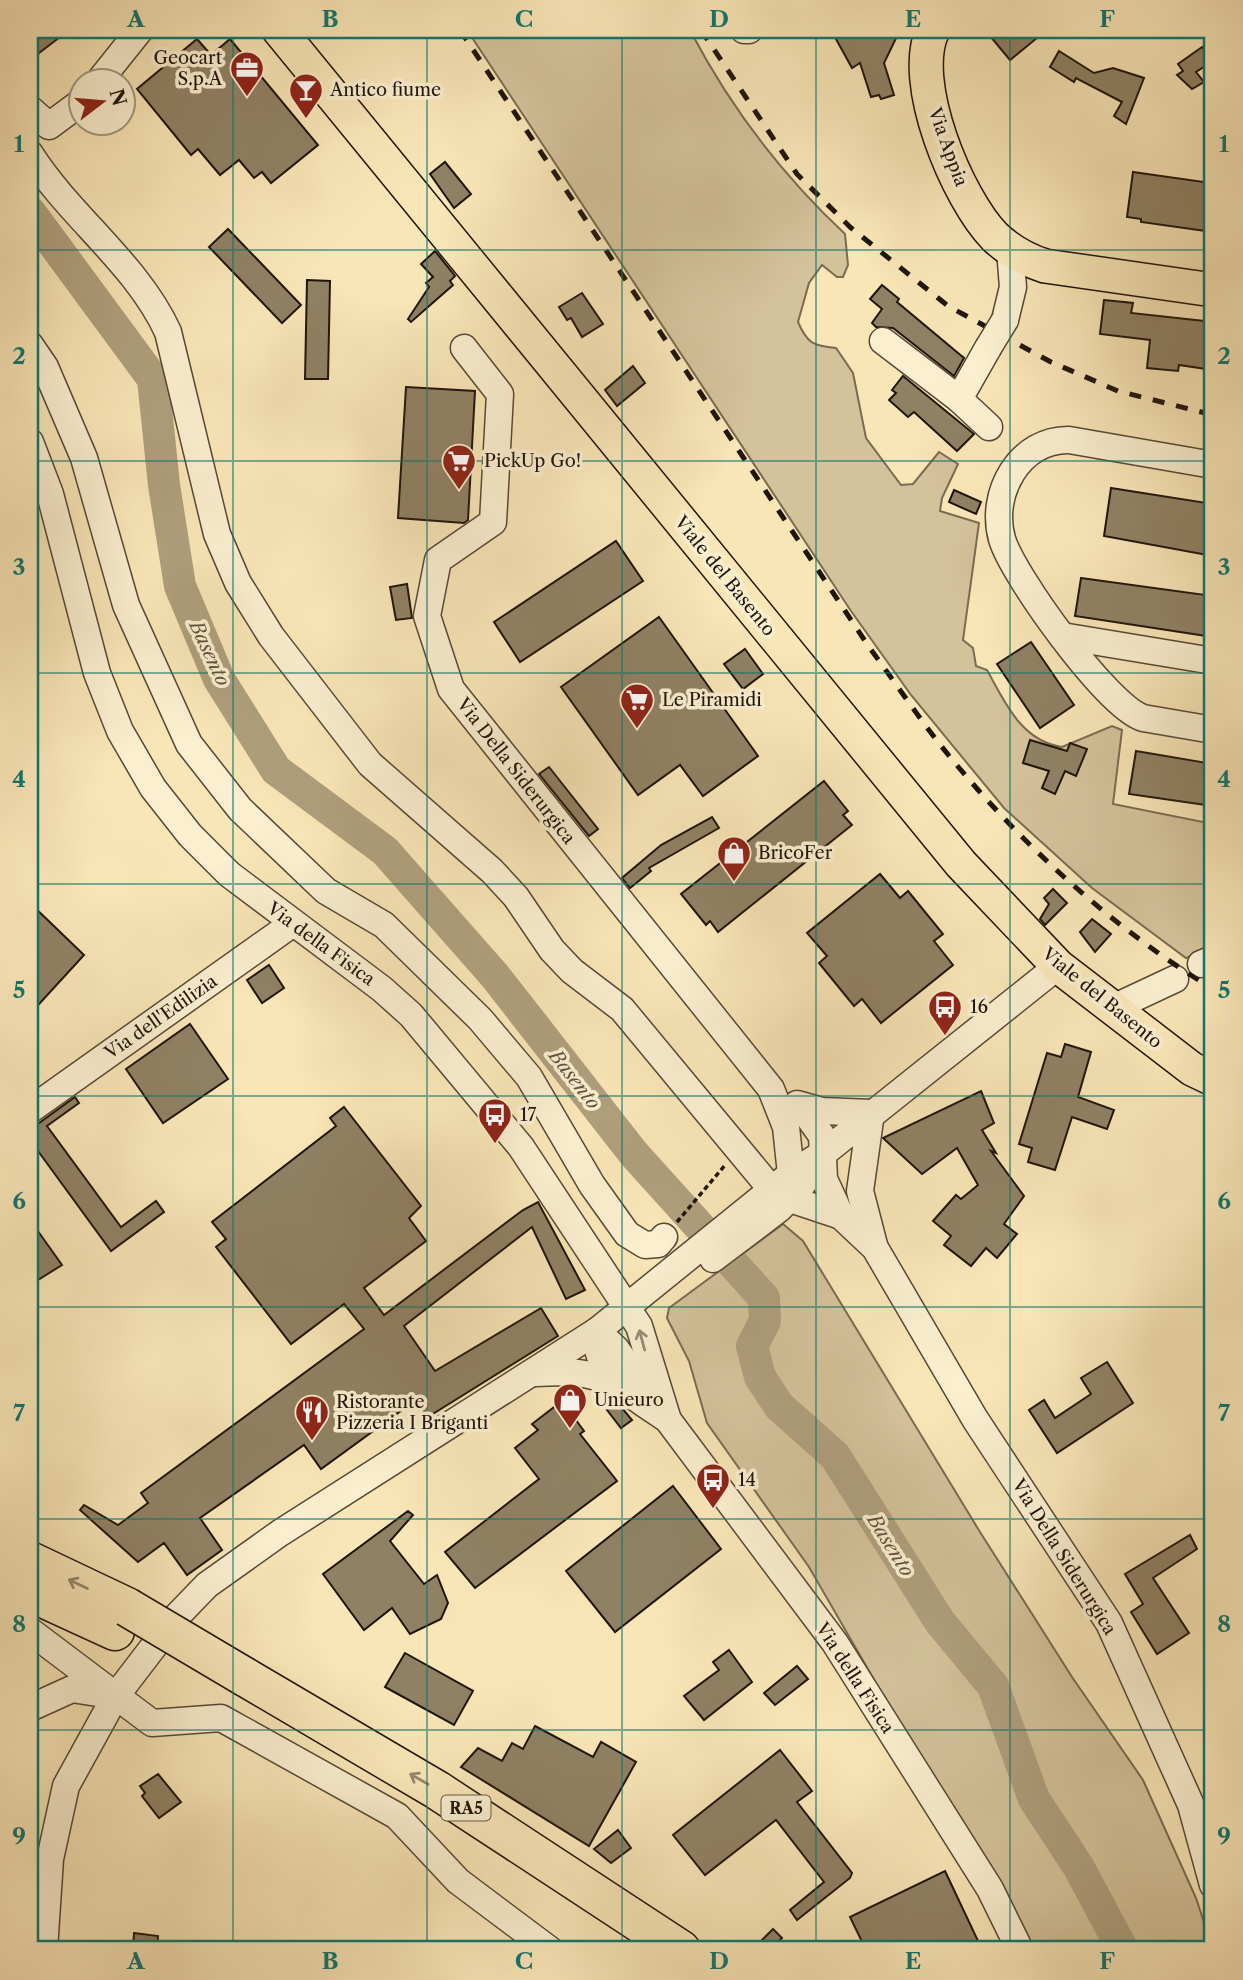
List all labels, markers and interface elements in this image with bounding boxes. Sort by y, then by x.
text: A [126,5,146,33]
text: B [321,5,339,33]
text: C [515,5,533,33]
text: D [709,5,729,33]
text: E [905,5,921,33]
text: F [1099,5,1115,33]
place label: Geocart S.p.A [154,47,223,90]
office icon: Geocart S.p.A [228,49,266,98]
north arrow [66,66,136,136]
bar icon: Antico fiume [287,71,325,120]
place label: Antico fiume [329,79,441,101]
text: N [105,86,131,109]
street label: Via Appia [923,104,973,190]
text: 1 [14,130,25,158]
text: 1 [1219,130,1230,158]
text: 2 [12,342,26,370]
text: 2 [1217,342,1231,370]
supermarket icon: PickUp Go! [440,442,478,491]
place label: PickUp Go! [484,450,581,472]
street label: Viale del Basento [669,511,780,640]
text: 3 [13,553,26,581]
text: 3 [1218,553,1231,581]
water label: Basento [184,615,235,690]
supermarket icon: Le Piramidi [618,681,656,730]
place label: Le Piramidi [662,689,762,711]
street label: Via Della Siderurgica [451,693,580,849]
text: 4 [12,765,26,793]
text: 4 [1217,765,1231,793]
shop icon: BricoFer [715,834,753,883]
place label: BricoFer [758,842,833,864]
street label: Via della Fisica [262,897,380,991]
street label: Viale del Basento [1037,942,1166,1053]
street label: Via dell'Edilizia [100,970,222,1064]
text: 5 [13,976,25,1004]
text: 5 [1218,976,1230,1004]
bus stop icon: 16 [926,988,964,1037]
place label: 16 [970,996,988,1018]
water label: Basento [543,1043,605,1114]
bus stop icon: 17 [476,1096,514,1145]
place label: 17 [520,1104,537,1126]
text: 6 [12,1187,26,1215]
text: 6 [1217,1187,1231,1215]
one-way arrow [635,1329,648,1351]
shop icon: Unieuro [551,1381,589,1430]
place label: Unieuro [594,1389,664,1411]
place label: Ristorante Pizzeria I Briganti [336,1391,489,1434]
restaurant icon: Ristorante Pizzeria I Briganti [293,1393,331,1442]
text: 7 [13,1399,25,1427]
text: 7 [1218,1399,1230,1427]
bus stop icon: 14 [694,1461,732,1510]
place label: 14 [738,1469,756,1491]
street label: Via Della Siderurgica [1007,1474,1121,1639]
water label: Basento [861,1508,919,1581]
one-way arrow [68,1577,89,1591]
text: 8 [12,1610,26,1638]
text: 8 [1217,1610,1231,1638]
street label: Via della Fisica [810,1618,899,1738]
one-way arrow [409,1772,430,1785]
road number: RA5 [442,1796,490,1820]
text: 9 [12,1822,26,1850]
text: 9 [1217,1822,1231,1850]
text: A [126,1947,146,1975]
text: B [321,1947,339,1975]
text: C [515,1947,533,1975]
text: D [709,1947,729,1975]
text: E [905,1947,921,1975]
text: F [1099,1947,1115,1975]

